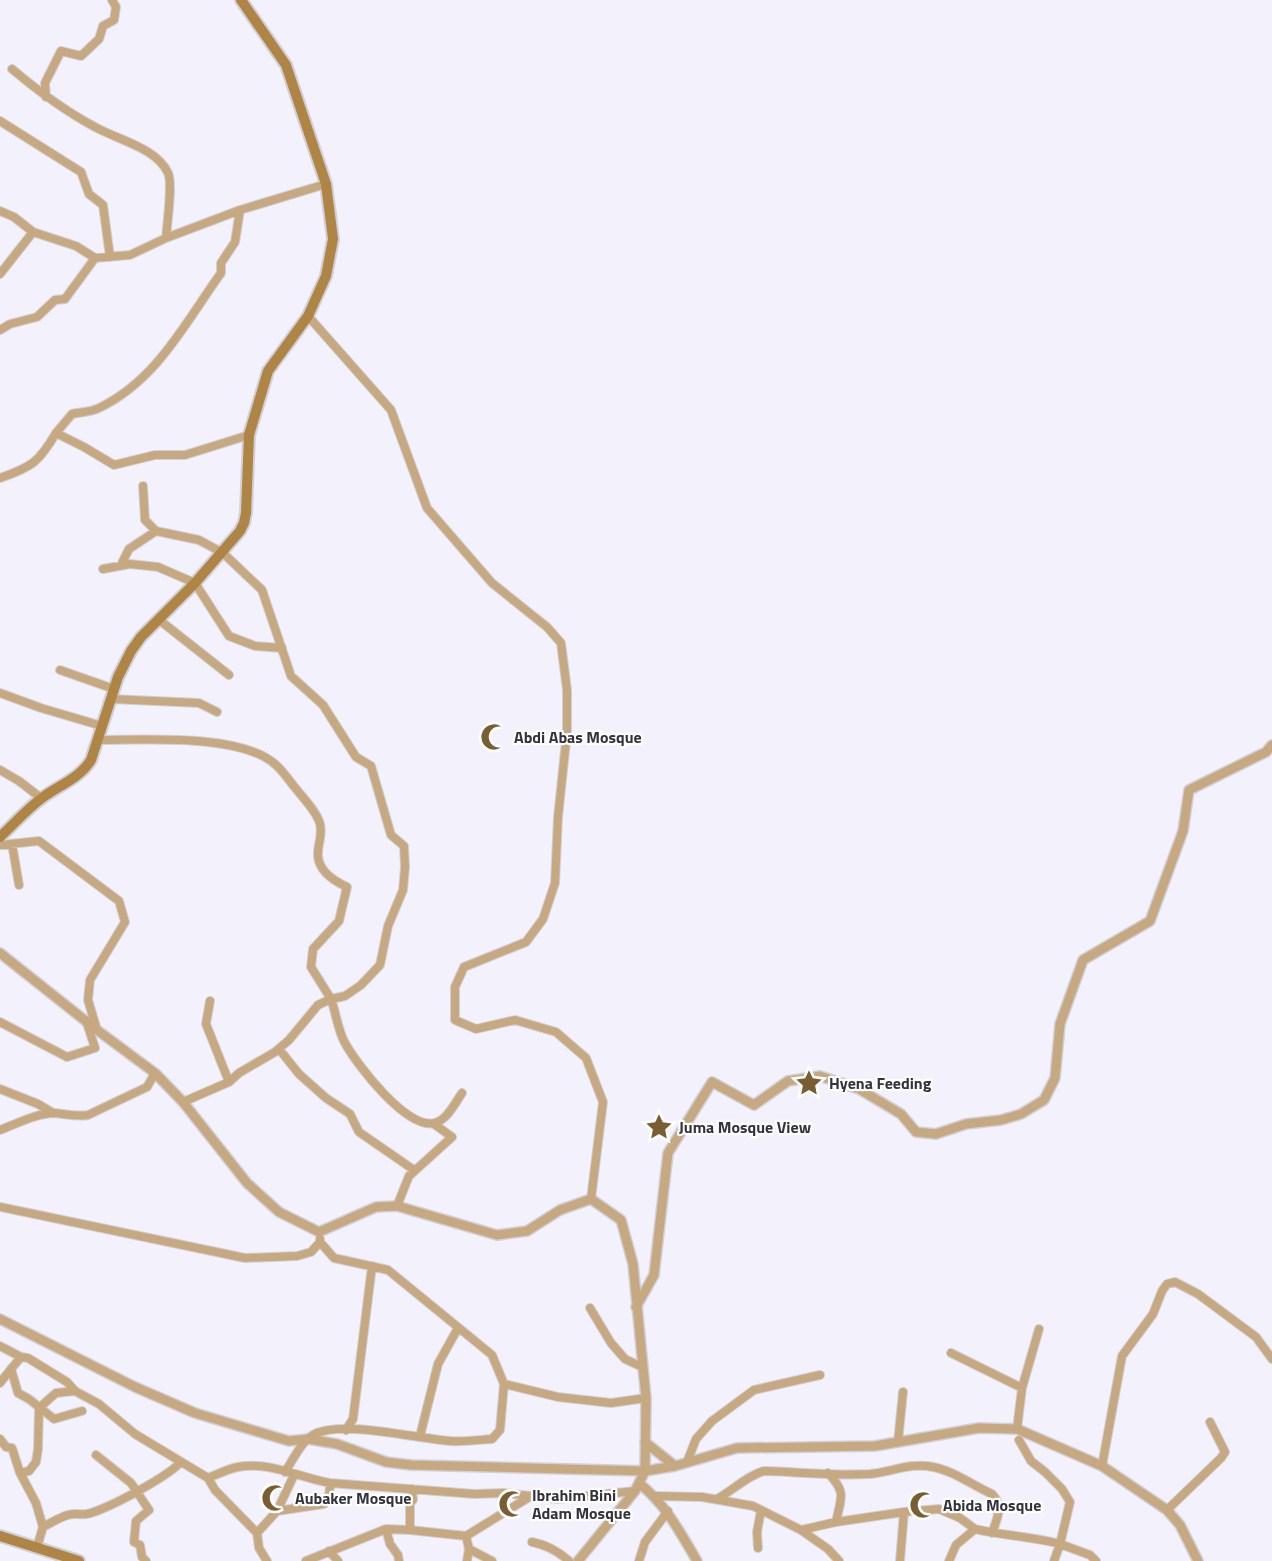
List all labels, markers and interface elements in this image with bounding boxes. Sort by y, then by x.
mosque icon: Abdi Abas Mosque [479,722,509,752]
place label: Abdi Abas Mosque [514,725,642,749]
place icon: Hyena Feeding [794,1068,824,1098]
place label: Hyena Feeding [829,1071,932,1095]
place icon: Juma Mosque View [644,1112,674,1142]
place label: Juma Mosque View [679,1115,811,1139]
mosque icon: Aubaker Mosque [260,1483,290,1513]
place label: Ibrahim Bini Adam Mosque [532,1483,631,1525]
place label: Aubaker Mosque [295,1486,411,1510]
mosque icon: Ibrahim Bini Adam Mosque [497,1489,527,1519]
mosque icon: Abida Mosque [908,1490,938,1520]
place label: Abida Mosque [943,1493,1041,1517]

